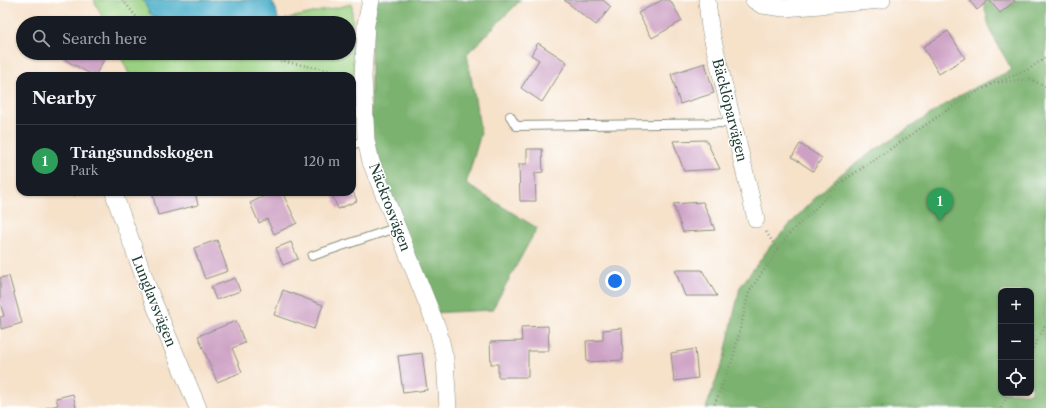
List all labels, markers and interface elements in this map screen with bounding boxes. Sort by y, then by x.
search box [16,16,356,60]
icon: search [30,27,52,49]
text: Search here [62,29,147,48]
street label: Bäcklöparvägen [708,57,752,164]
text: Nearby [32,88,96,108]
text: Trångsundsskogen [70,143,213,162]
text: 1 [42,153,48,169]
text: 120 m [303,153,340,169]
street label: Näckrosvägen [365,160,415,254]
text: Park [70,162,98,178]
pin: 1 [927,188,953,221]
street label: Lunglavsvägen [128,253,181,350]
your location [605,271,625,291]
map controls [998,288,1034,396]
button: + [998,288,1034,324]
button: − [998,324,1034,360]
button: locate [998,360,1034,396]

